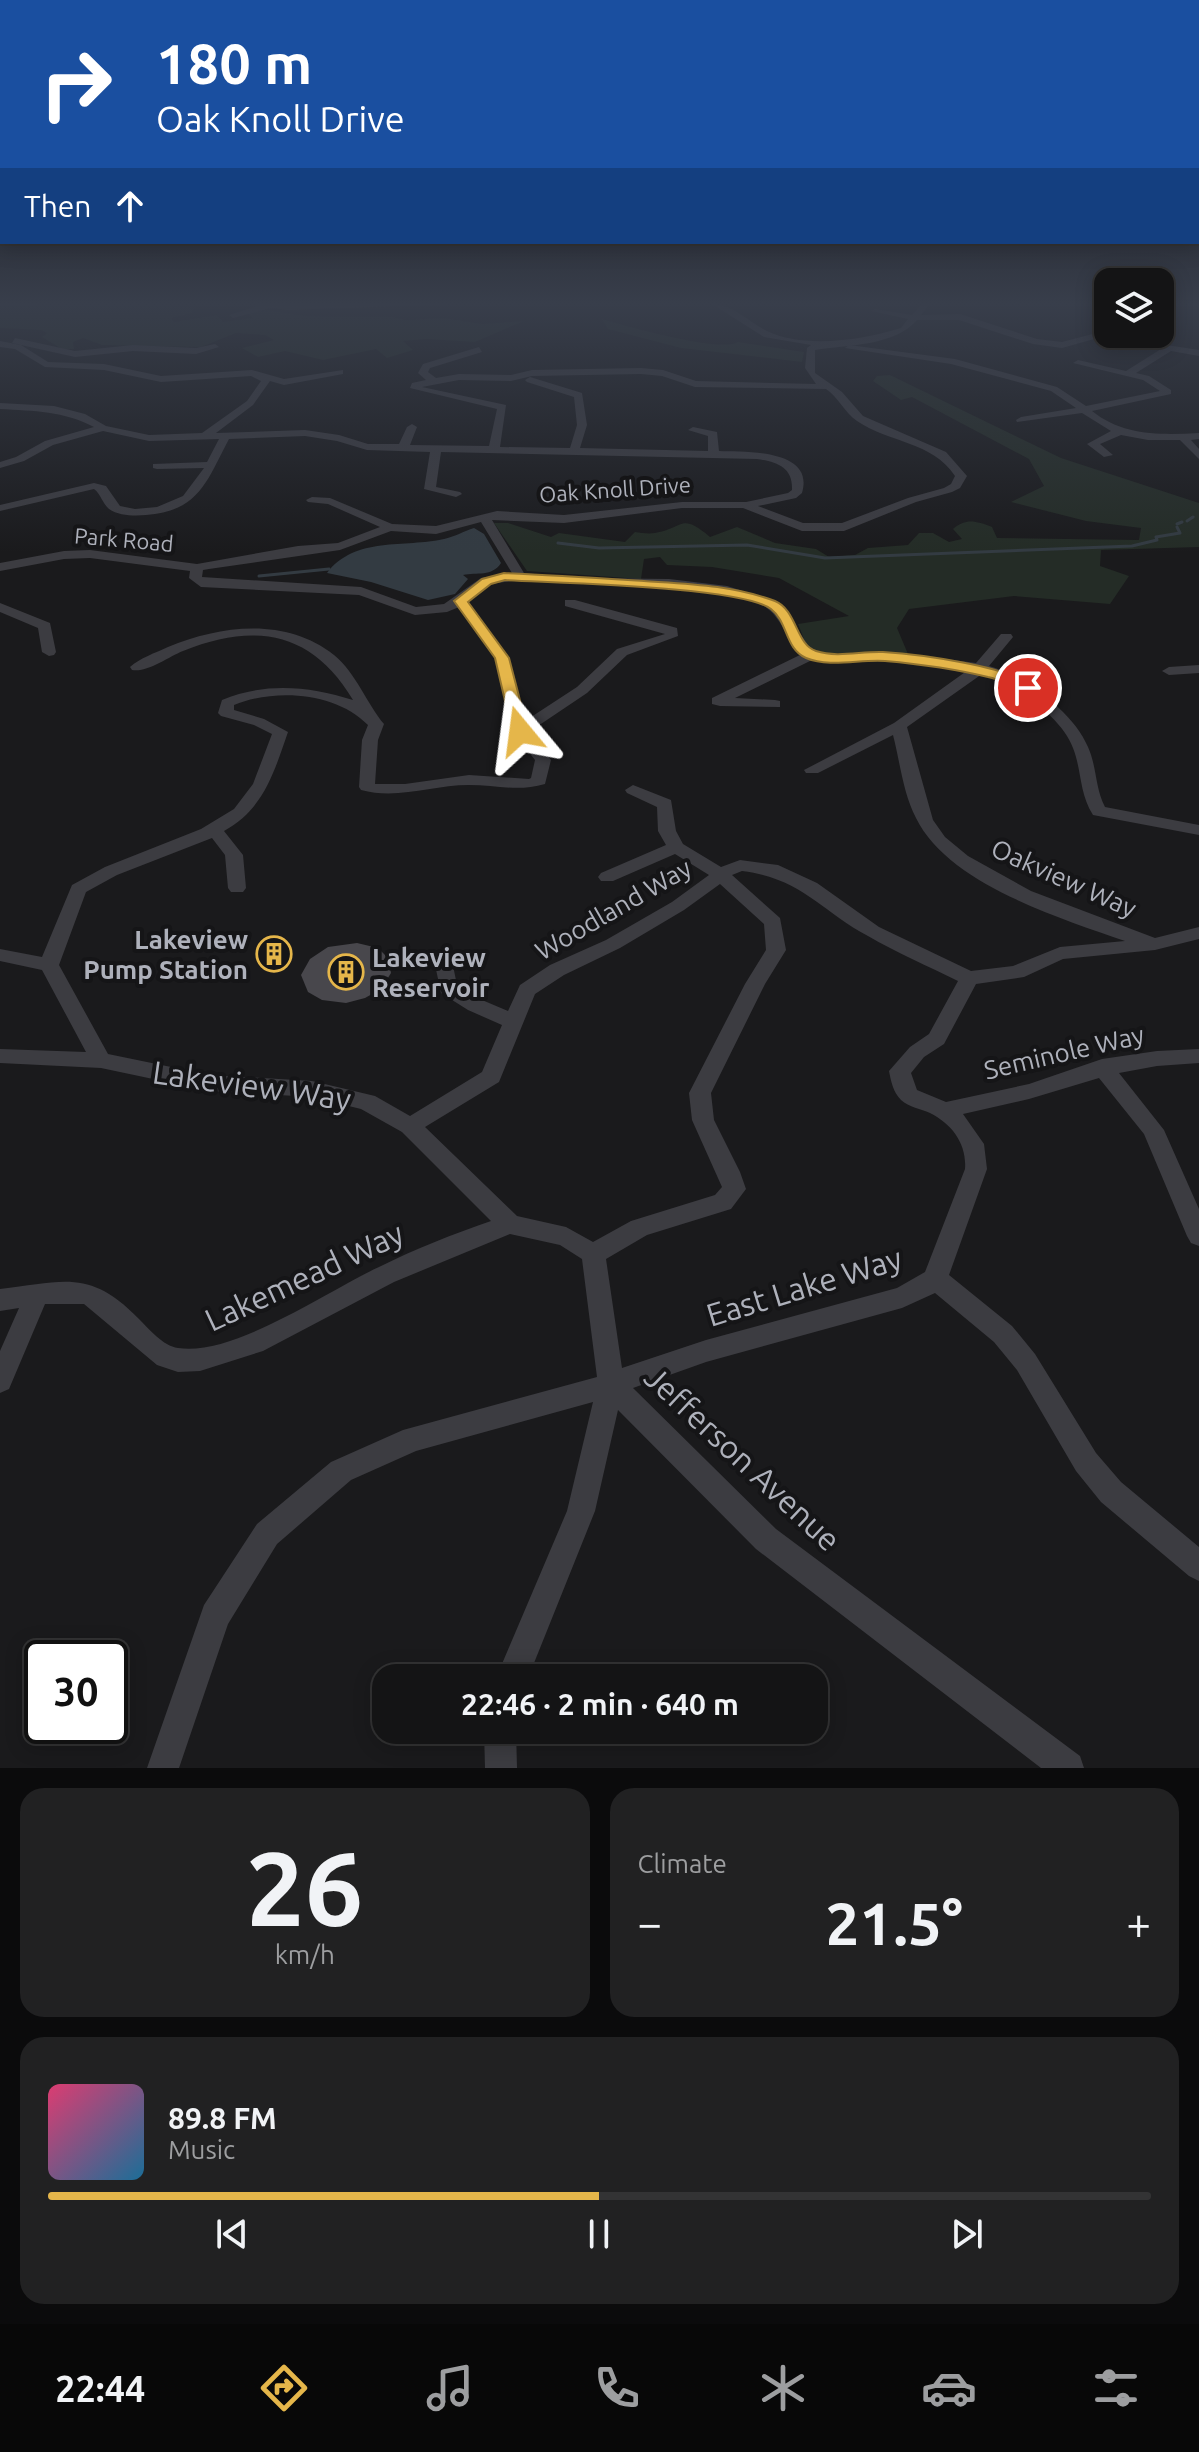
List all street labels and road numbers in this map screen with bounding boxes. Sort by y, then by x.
street label: Oak Knoll Drive [538,471,692,507]
street label: Park Road [73,522,175,556]
street label: Oakview Way [987,833,1141,923]
street label: Woodland Way [530,853,696,965]
street label: Seminole Way [981,1020,1147,1084]
street label: Lakeview Way [150,1053,354,1117]
street label: Lakemead Way [199,1214,409,1338]
street label: East Lake Way [702,1239,906,1333]
street label: Jefferson Avenue [638,1358,848,1558]

